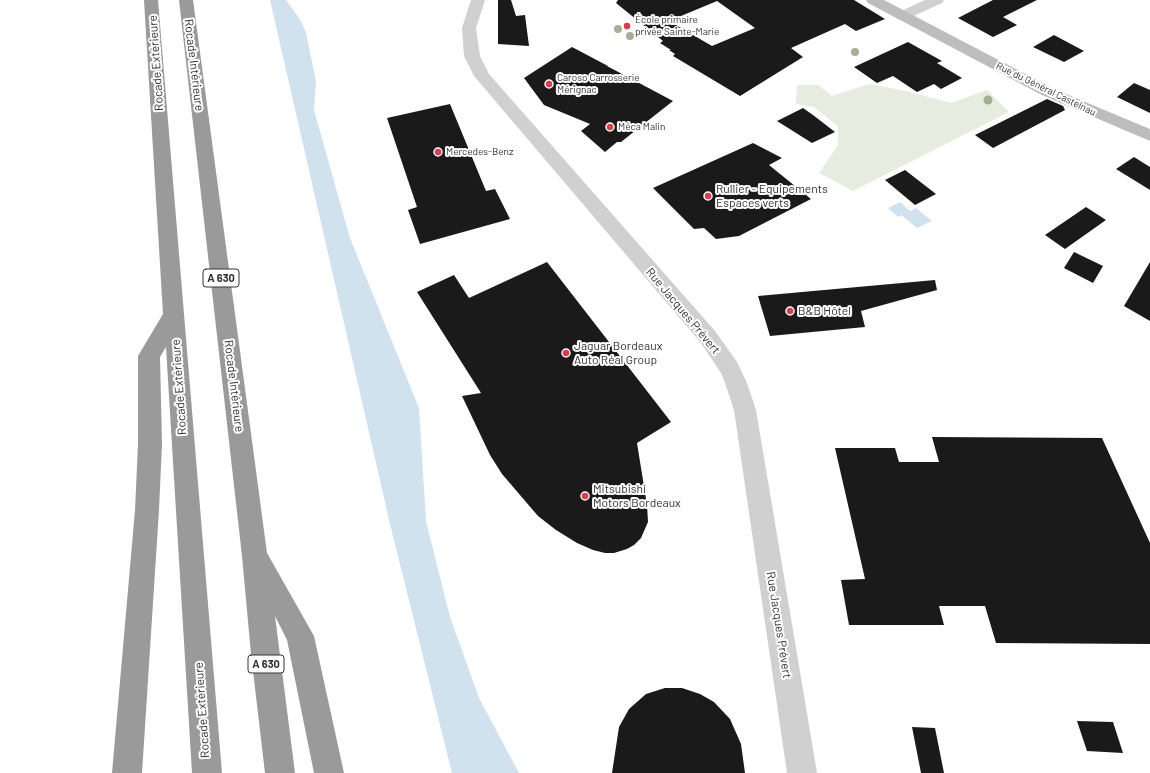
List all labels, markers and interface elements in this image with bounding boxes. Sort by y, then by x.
place label: École primaire privée Sainte-Marie [635,14,719,38]
street label: Rocade Extérieure [145,15,167,111]
street label: Rocade Intérieure [181,18,207,112]
marker: École primaire privée Sainte-Marie [622,21,632,31]
street label: Rue du Général Castelnau [994,60,1098,118]
place label: Caroso Carrosserie Mérignac [557,72,640,96]
marker: Caroso Carrosserie Mérignac [544,79,554,89]
place label: Méca Malin [618,121,665,133]
marker: Méca Malin [605,122,615,132]
place label: Mercedes-Benz [446,146,513,158]
marker: Mercedes-Benz [433,147,443,157]
place label: Rullier - Equipements Espaces verts [716,182,828,210]
marker: Rullier - Equipements Espaces verts [703,191,713,201]
street label: Rue Jacques Prévert [643,265,723,357]
road number: A 630 [203,269,239,287]
place label: B&B Hôtel [798,304,851,318]
marker: B&B Hôtel [785,306,795,316]
street label: Rocade Extérieure [168,339,190,435]
street label: Rocade Intérieure [221,339,247,433]
place label: Jaguar Bordeaux Auto Réal Group [574,339,662,367]
marker: Jaguar Bordeaux Auto Réal Group [561,348,571,358]
place label: Mitsubishi Motors Bordeaux [593,482,681,510]
marker: Mitsubishi Motors Bordeaux [580,491,590,501]
street label: Rue Jacques Prévert [763,571,795,679]
road number: A 630 [248,655,284,673]
street label: Rocade Extérieure [191,662,213,758]

